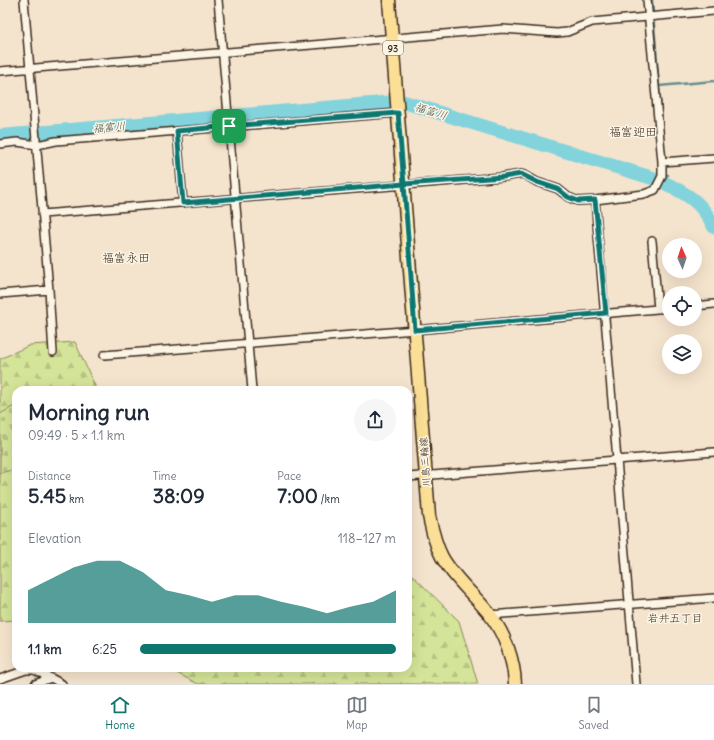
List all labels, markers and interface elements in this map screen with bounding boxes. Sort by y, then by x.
road number: 93 [383,41,403,55]
water label: 福富川 [413,99,449,123]
pin [212,109,246,143]
icon: arrive [218,115,240,137]
water label: 福富川 [92,119,126,135]
district label: 福富迎田 [609,124,657,139]
north arrow [662,238,702,278]
map controls [662,238,702,374]
district label: 福富永田 [102,250,150,265]
button: locate [662,286,702,326]
button: layers [662,334,702,374]
text: Morning run [28,398,150,426]
button: share [354,399,396,441]
text: 09:49 · 5 × 1.1 km [28,427,125,444]
street label: 川島三輪線 [417,437,433,487]
text: Distance [28,469,71,483]
text: Time [153,469,176,483]
text: Pace [277,469,301,483]
text: 5.45 [28,483,66,508]
text: 38:09 [153,483,205,508]
text: 7:00 [277,483,318,508]
text: km [66,492,84,506]
text: /km [318,492,340,506]
text: Elevation [28,530,81,547]
text: 118–127 m [338,530,396,547]
district label: 岩井五丁目 [648,611,703,625]
text: 1.1 km [28,641,62,658]
text: 6:25 [92,641,117,658]
tab: Home [105,694,135,732]
tab: Map [346,694,368,732]
tab: Saved [578,694,609,732]

